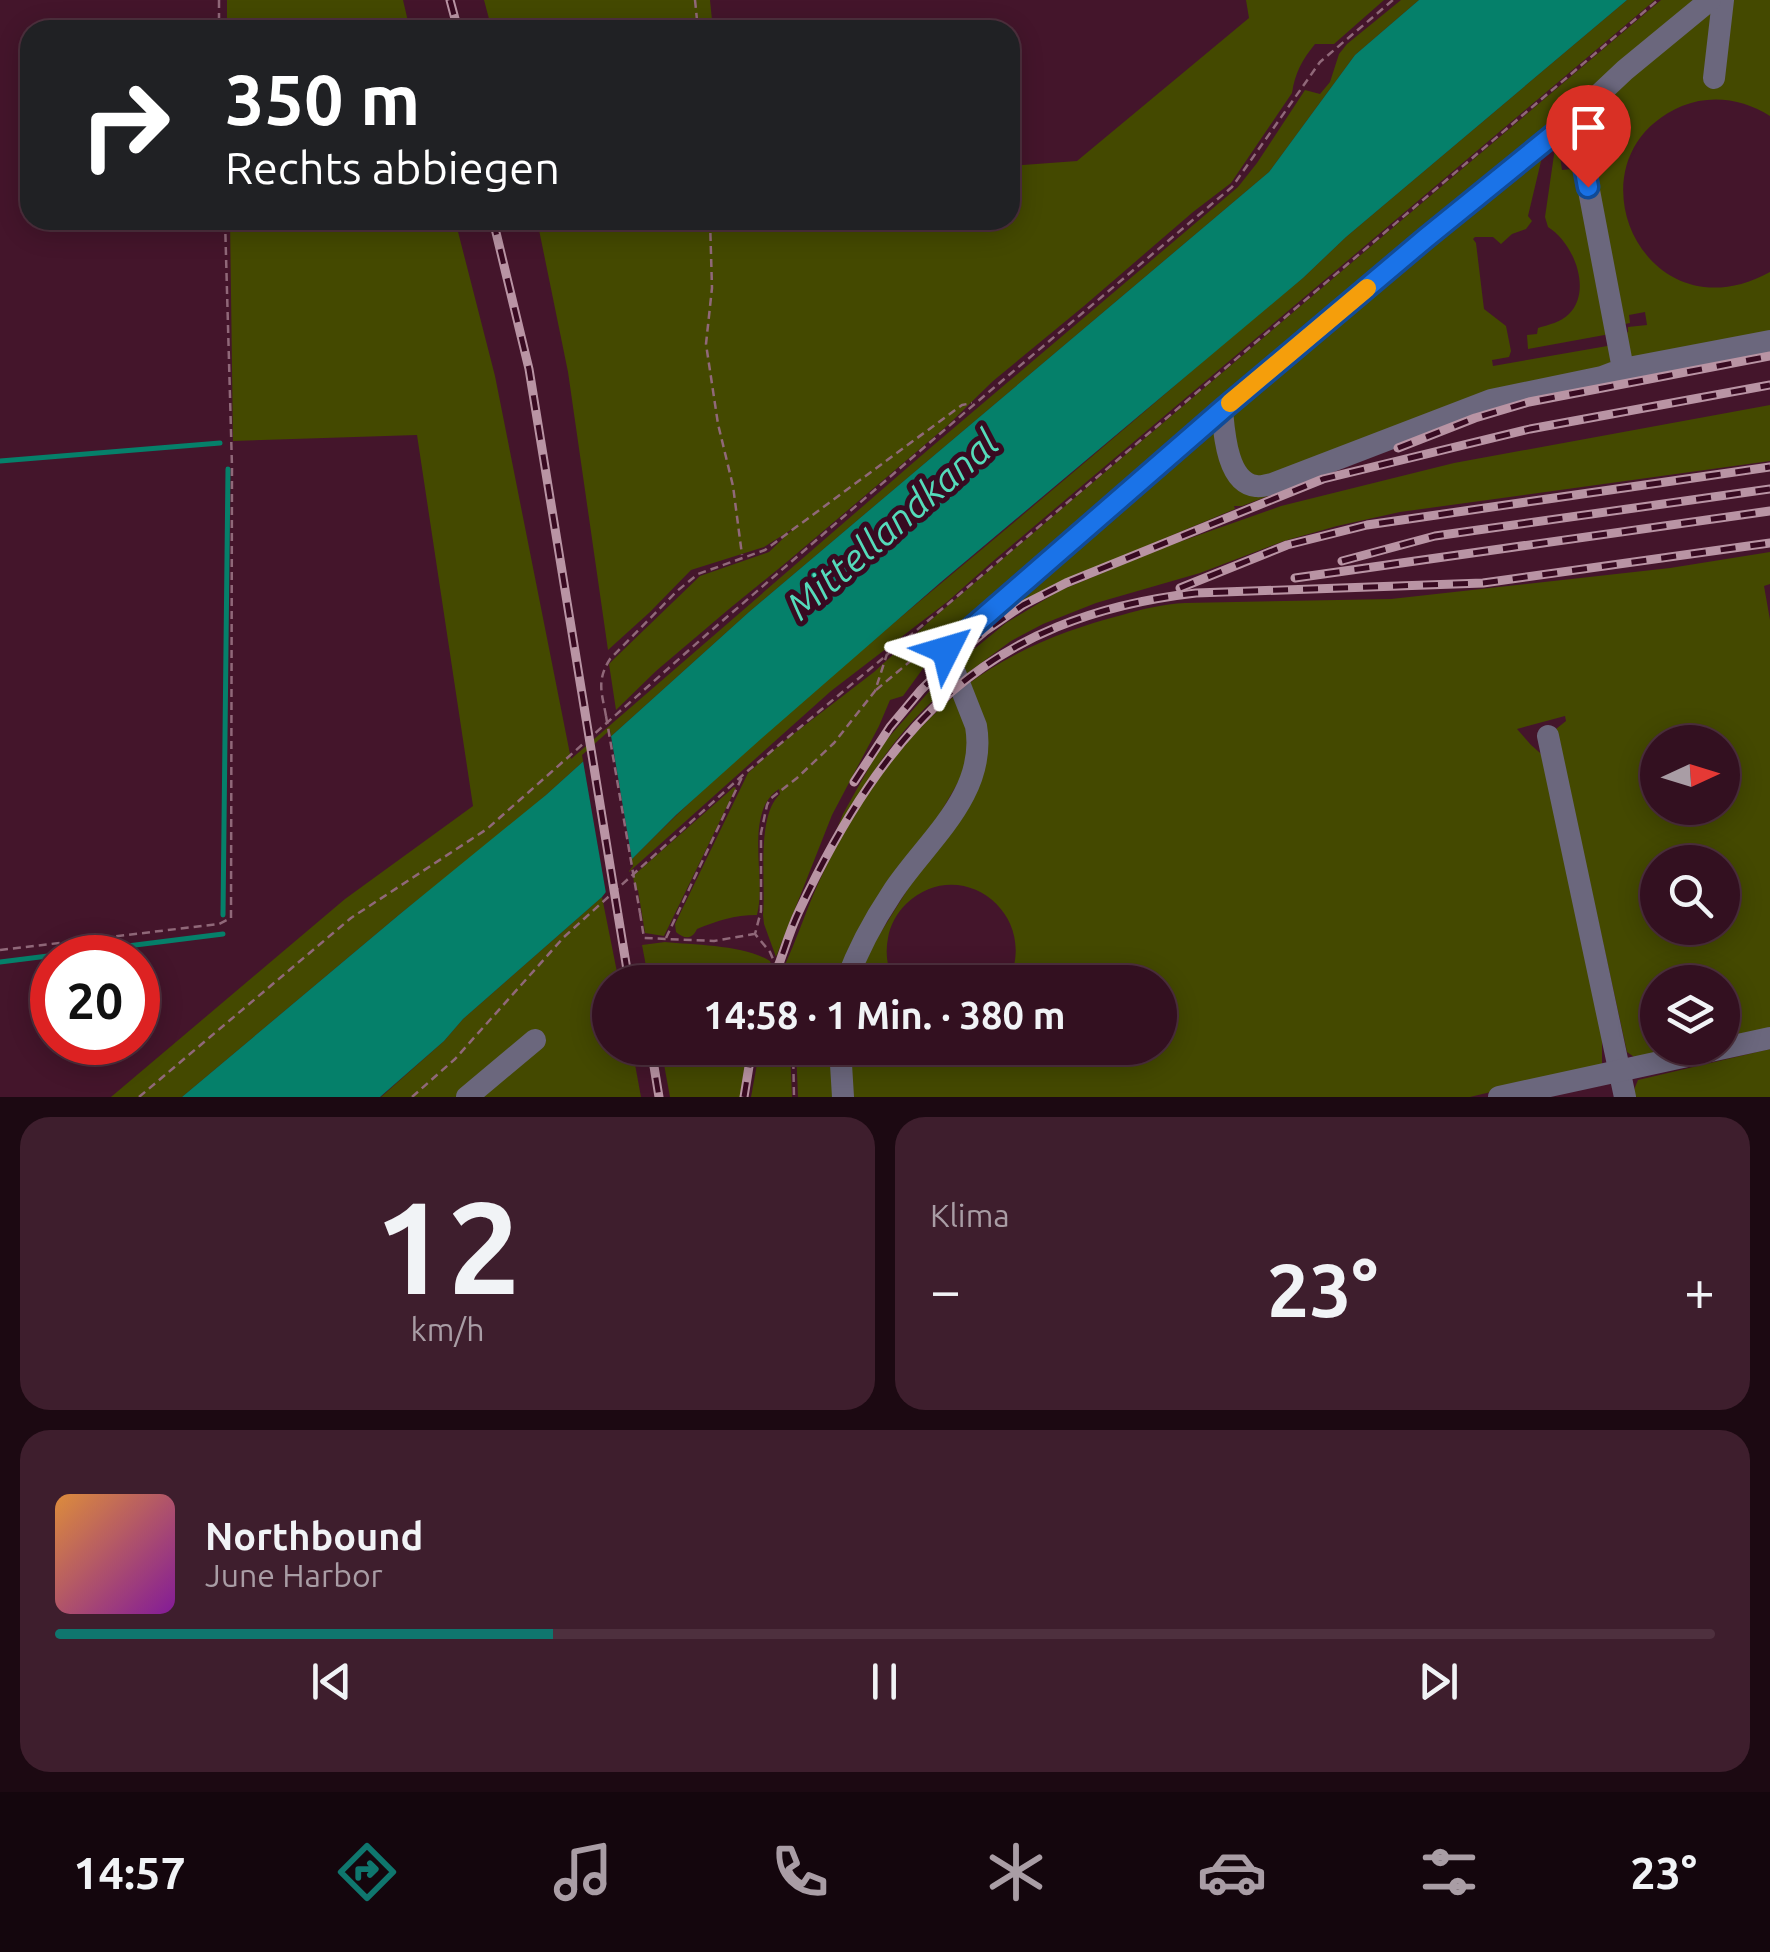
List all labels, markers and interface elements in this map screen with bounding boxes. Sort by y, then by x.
icon: right [60,60,190,190]
text: 350 m [225,60,420,138]
pin [1546,85,1631,188]
icon: arrive [1561,100,1616,155]
text: Rechts abbiegen [225,142,560,193]
water label: Mittellandkanal [778,421,1006,627]
position arrow [894,598,998,702]
north arrow [1640,725,1740,825]
map controls [1640,725,1740,1065]
button: search [1640,845,1740,945]
speed limit sign: 20 [30,935,160,1065]
button: layers [1640,965,1740,1065]
text: 14:58 · 1 Min. · 380 m [703,994,1066,1036]
text: 12 [374,1173,521,1319]
text: Klima [930,1197,1010,1233]
text: 23° [1267,1247,1378,1331]
text: − [930,1259,961,1320]
text: + [1684,1259,1715,1320]
text: km/h [411,1311,484,1347]
text: Northbound [205,1515,423,1557]
text: June Harbor [205,1557,383,1593]
icon: previous [304,1654,359,1709]
icon: pause [857,1654,912,1709]
icon: next [1411,1654,1466,1709]
icon: directions [332,1837,402,1907]
icon: music [548,1837,618,1907]
icon: phone [765,1837,835,1907]
icon: climate [981,1837,1051,1907]
icon: car [1197,1837,1267,1907]
icon: filters [1414,1837,1484,1907]
text: 14:57 [73,1847,186,1898]
text: 23° [1630,1847,1697,1898]

